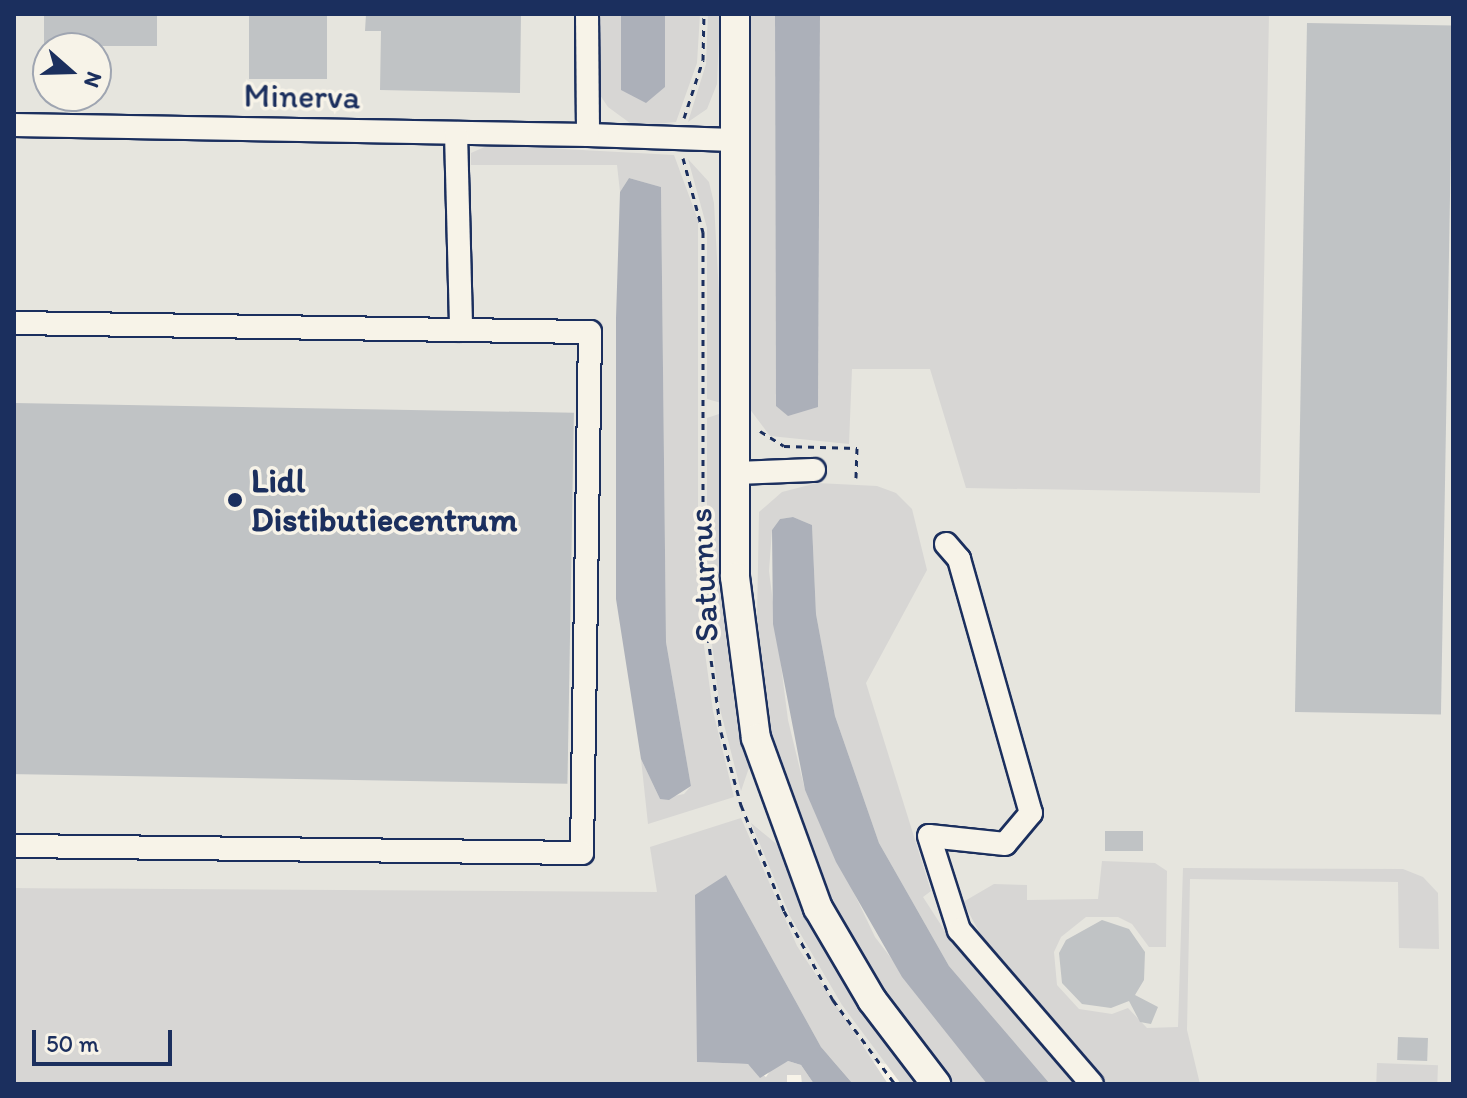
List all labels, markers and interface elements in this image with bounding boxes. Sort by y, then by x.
north arrow [32,32,112,112]
text: N [78,68,108,91]
street label: Minerva [243,75,361,117]
place label: Lidl Distibutiecentrum [251,460,517,540]
marker: Lidl Distibutiecentrum [226,491,244,509]
street label: Saturnus [679,507,727,643]
scale bar [36,1014,176,1064]
text: 50 m [46,1029,99,1058]

